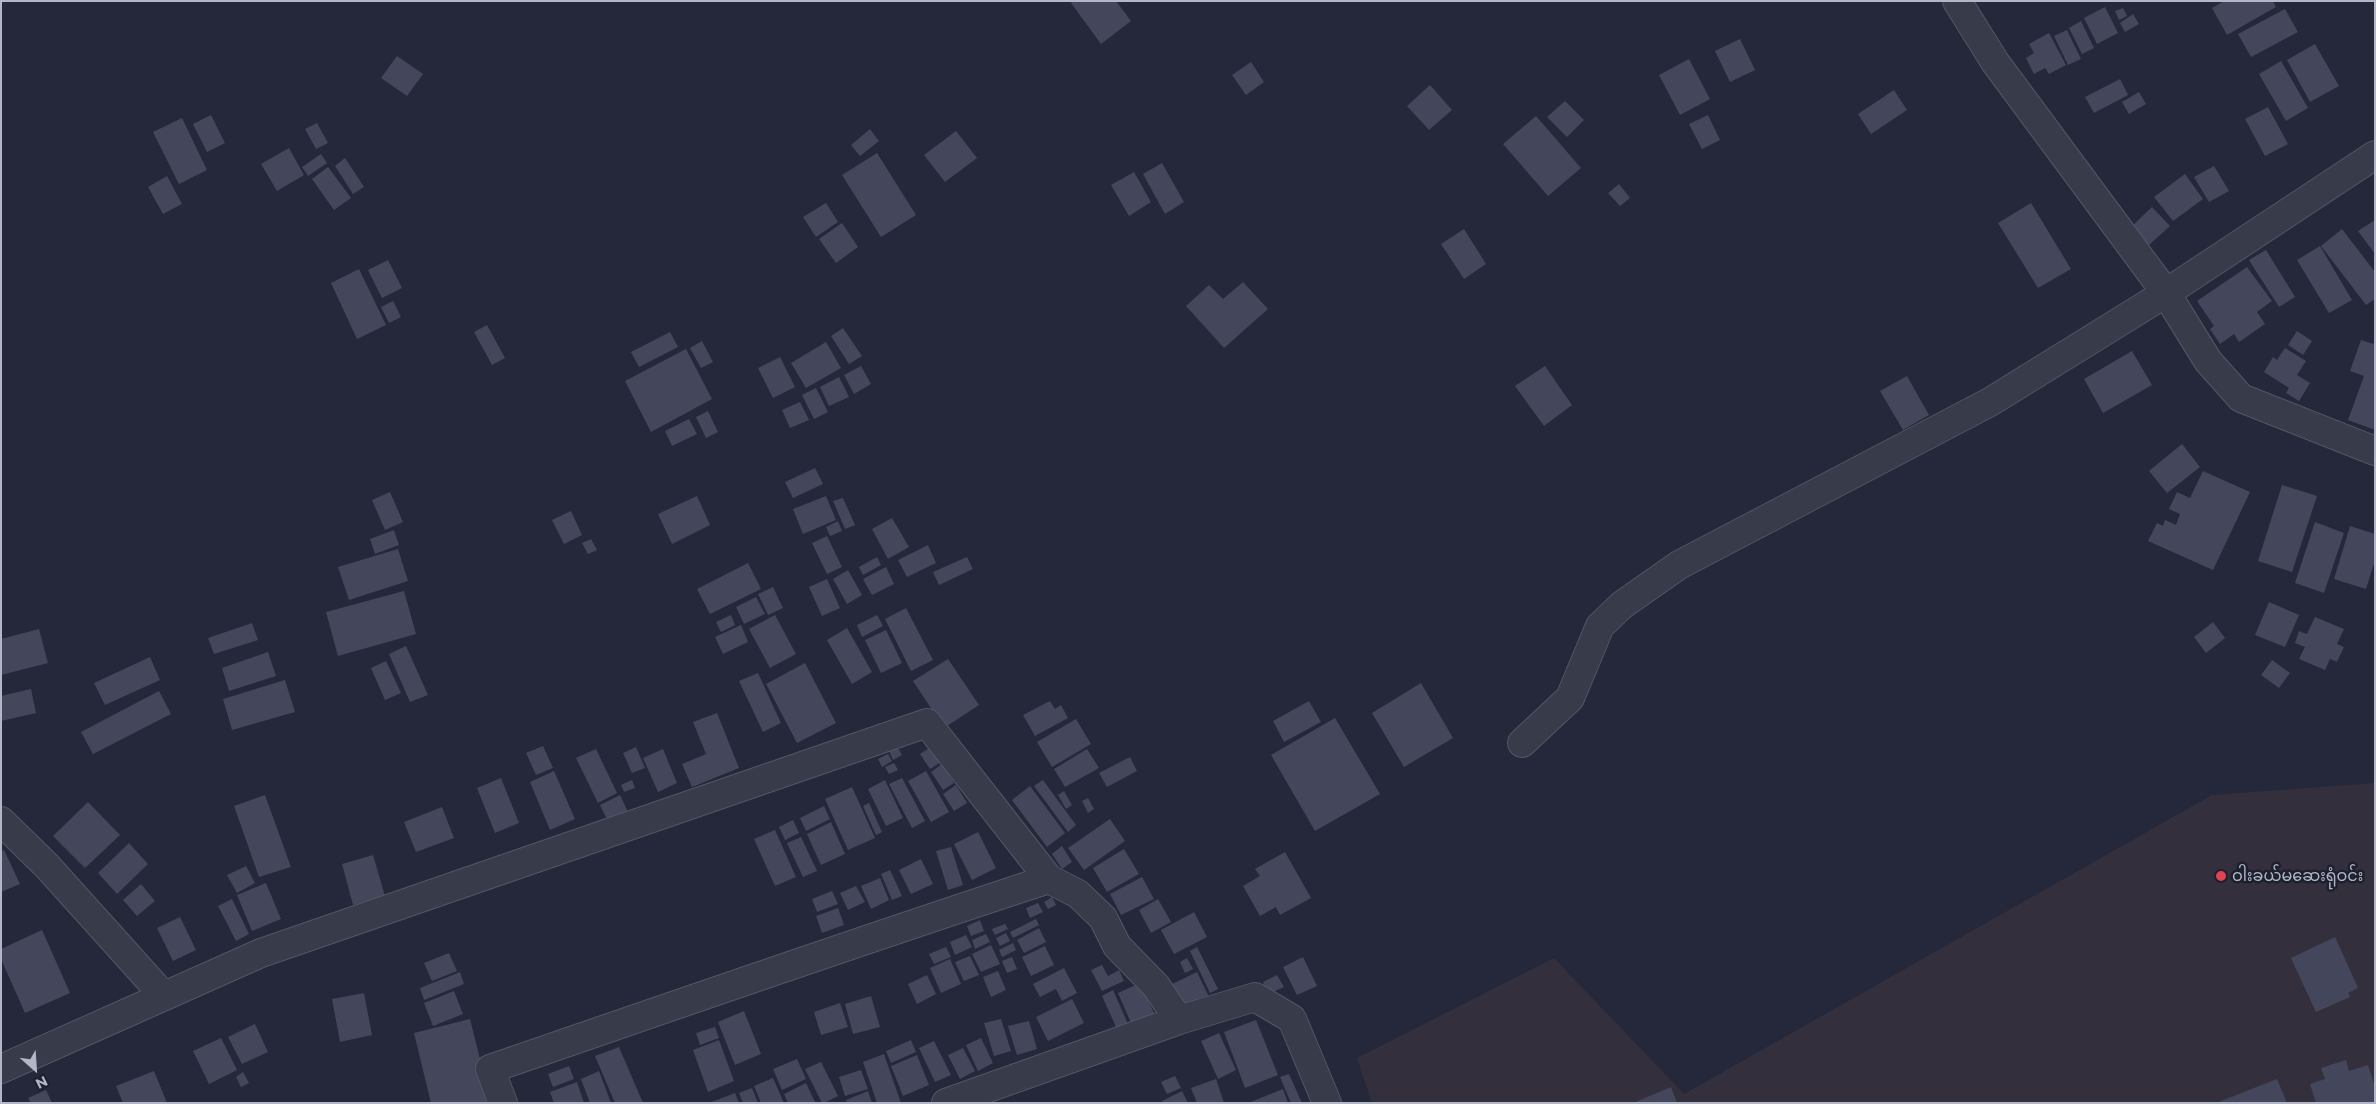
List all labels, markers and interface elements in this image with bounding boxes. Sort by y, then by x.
place label: ဝါးခယ်မဆေးရုံဝင်း [2232,866,2363,886]
marker: ဝါးခယ်မဆေးရုံဝင်း [2214,869,2228,883]
north arrow [10,1044,60,1094]
text: N [33,1072,51,1093]

